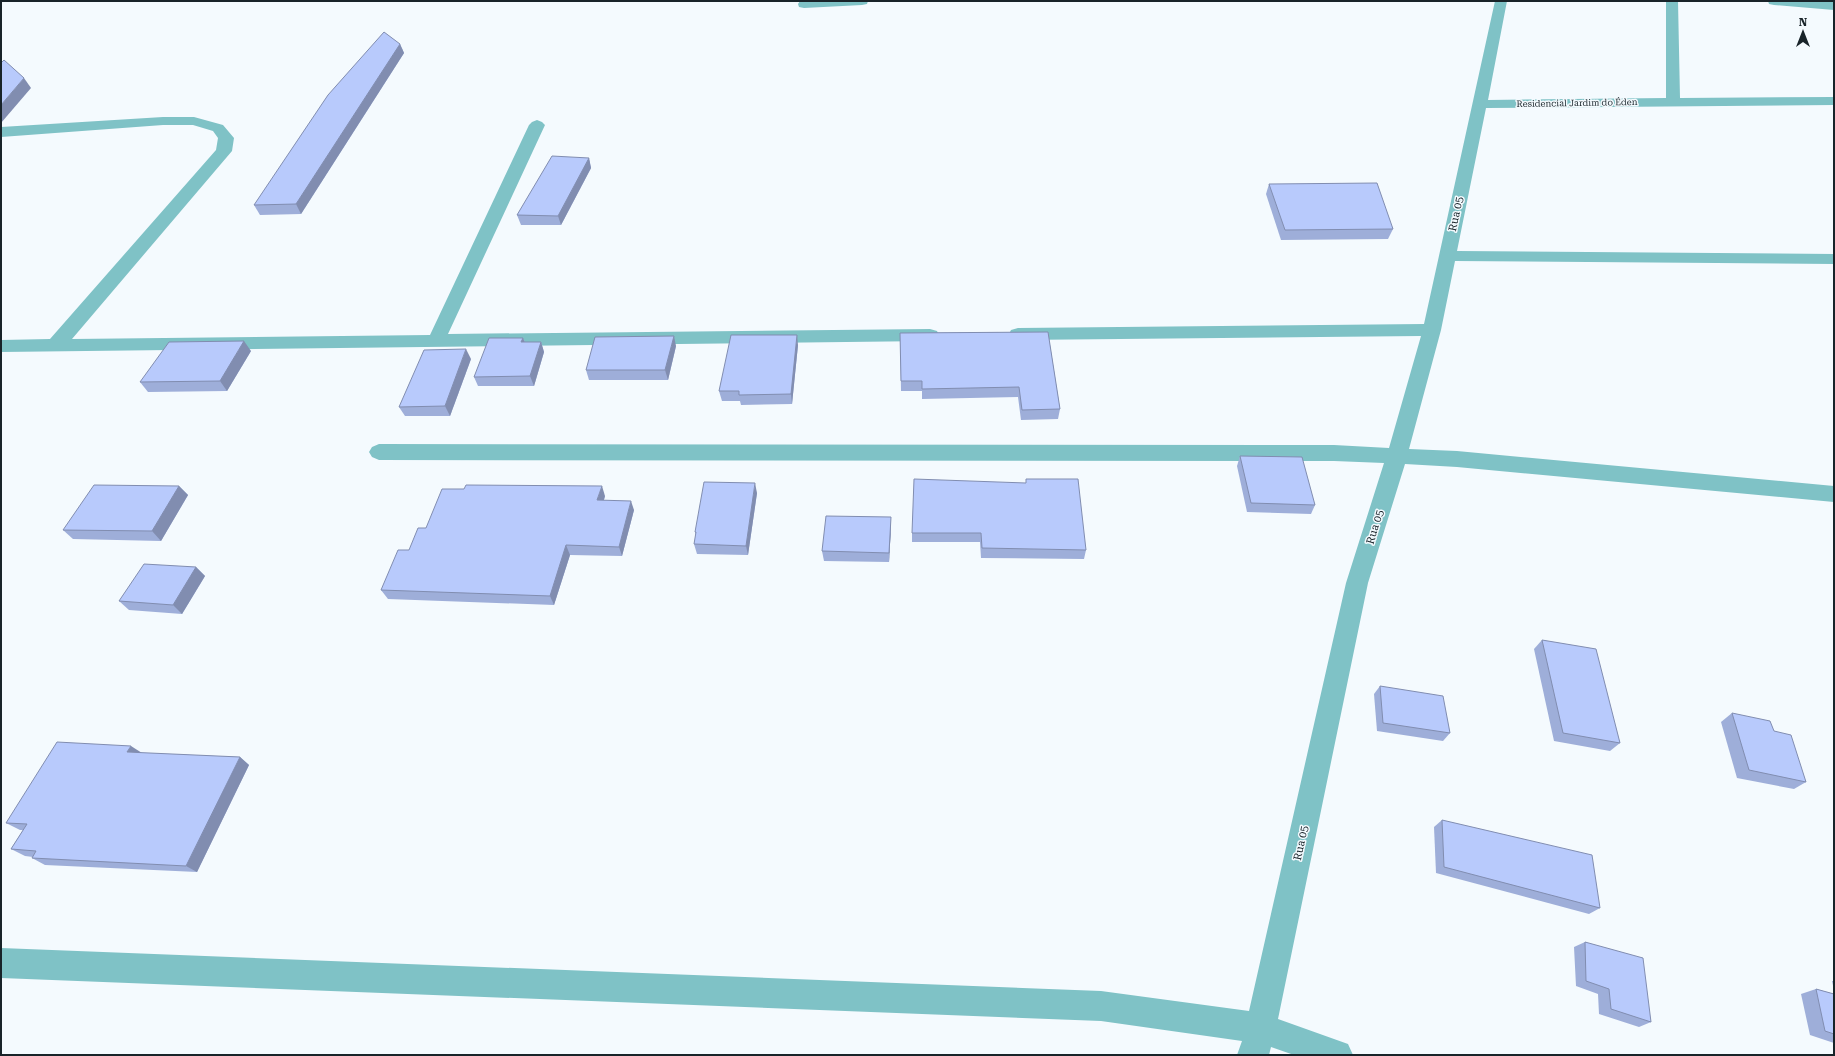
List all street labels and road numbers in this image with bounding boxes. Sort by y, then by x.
street label: Residencial Jardim do Éden [1516,96,1638,109]
street label: Rua 05 [1446,195,1466,233]
street label: Rua 05 [1364,508,1386,546]
street label: Rua 05 [1291,824,1311,862]

